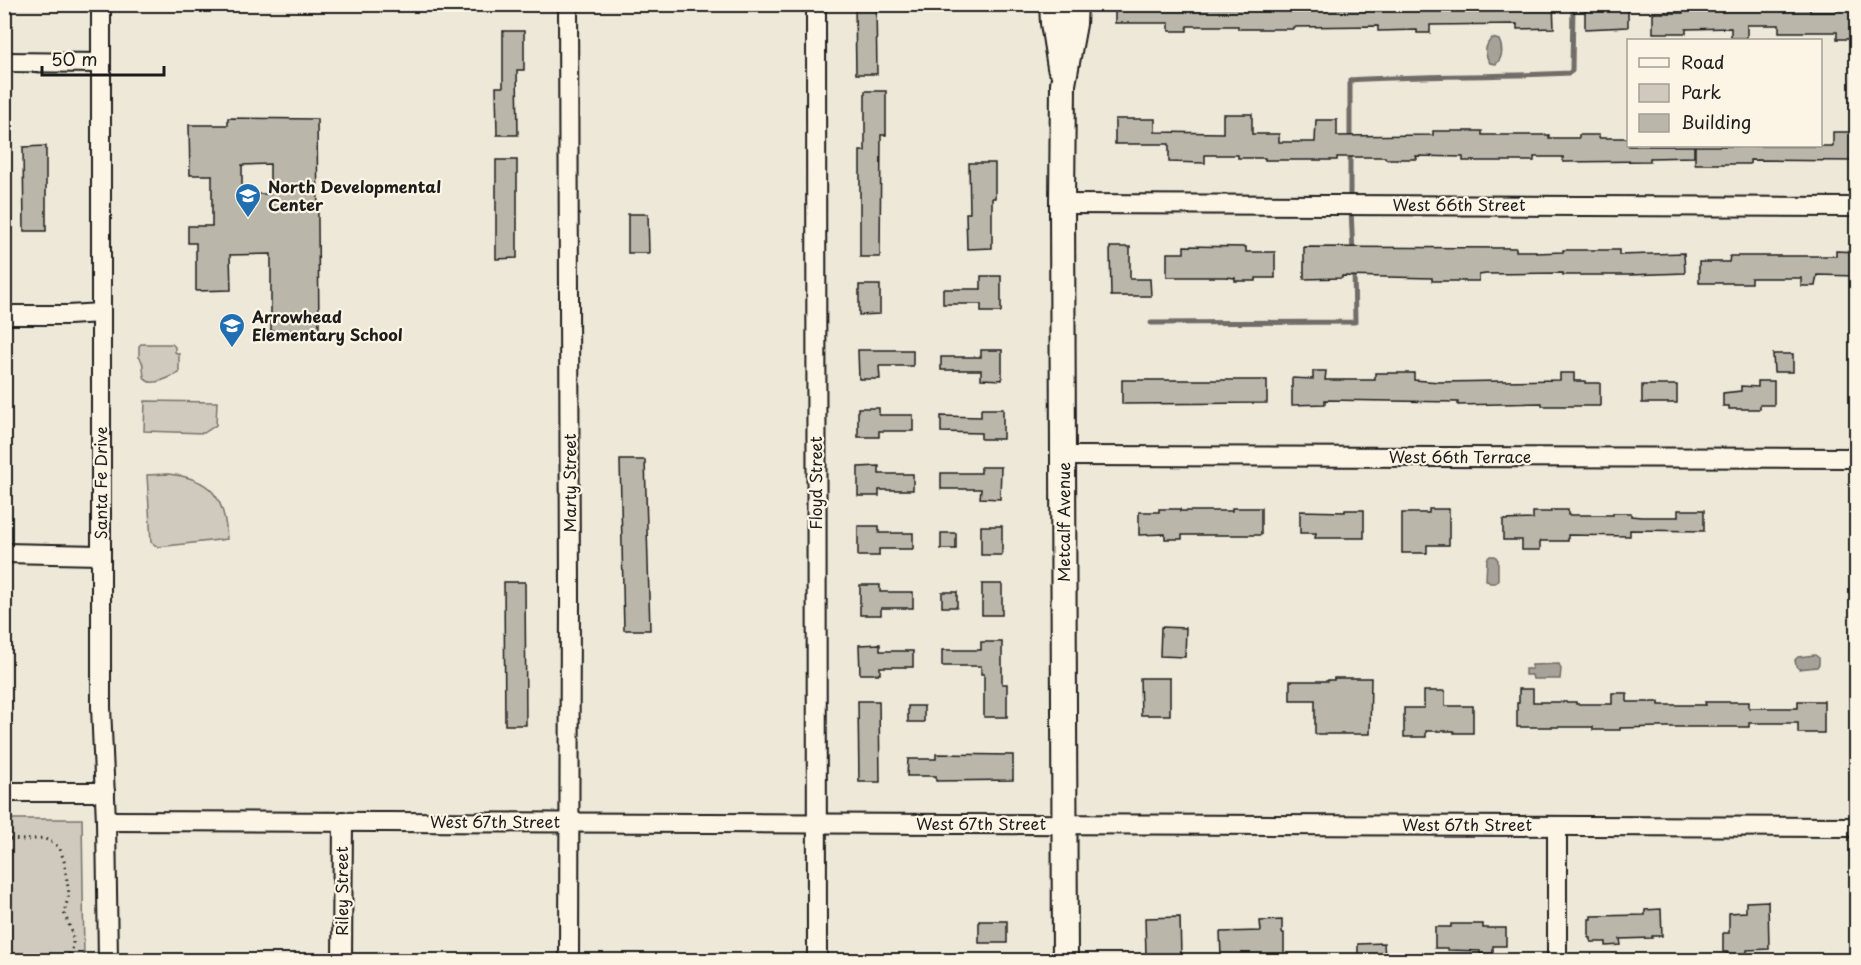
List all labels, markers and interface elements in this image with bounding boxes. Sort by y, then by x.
scale bar [42,39,164,77]
legend [1627,39,1822,147]
text: 50 m [51,45,98,72]
text: Road [1681,48,1725,75]
text: Park [1681,78,1721,105]
text: Building [1681,108,1751,135]
place label: North Developmental Center [268,174,441,216]
school or university icon: North Developmental Center [233,181,263,219]
street label: West 66th Street [1393,192,1526,216]
place label: Arrowhead Elementary School [251,304,403,346]
school or university icon: Arrowhead Elementary School [217,311,247,349]
street label: Santa Fe Drive [88,426,112,540]
street label: Marty Street [557,433,581,533]
street label: Floyd Street [803,436,827,530]
street label: West 66th Terrace [1389,444,1531,468]
street label: Metcalf Avenue [1051,462,1075,582]
street label: West 67th Street [430,809,560,833]
street label: West 67th Street [916,811,1046,835]
street label: West 67th Street [1402,812,1532,836]
street label: Riley Street [329,846,353,936]

